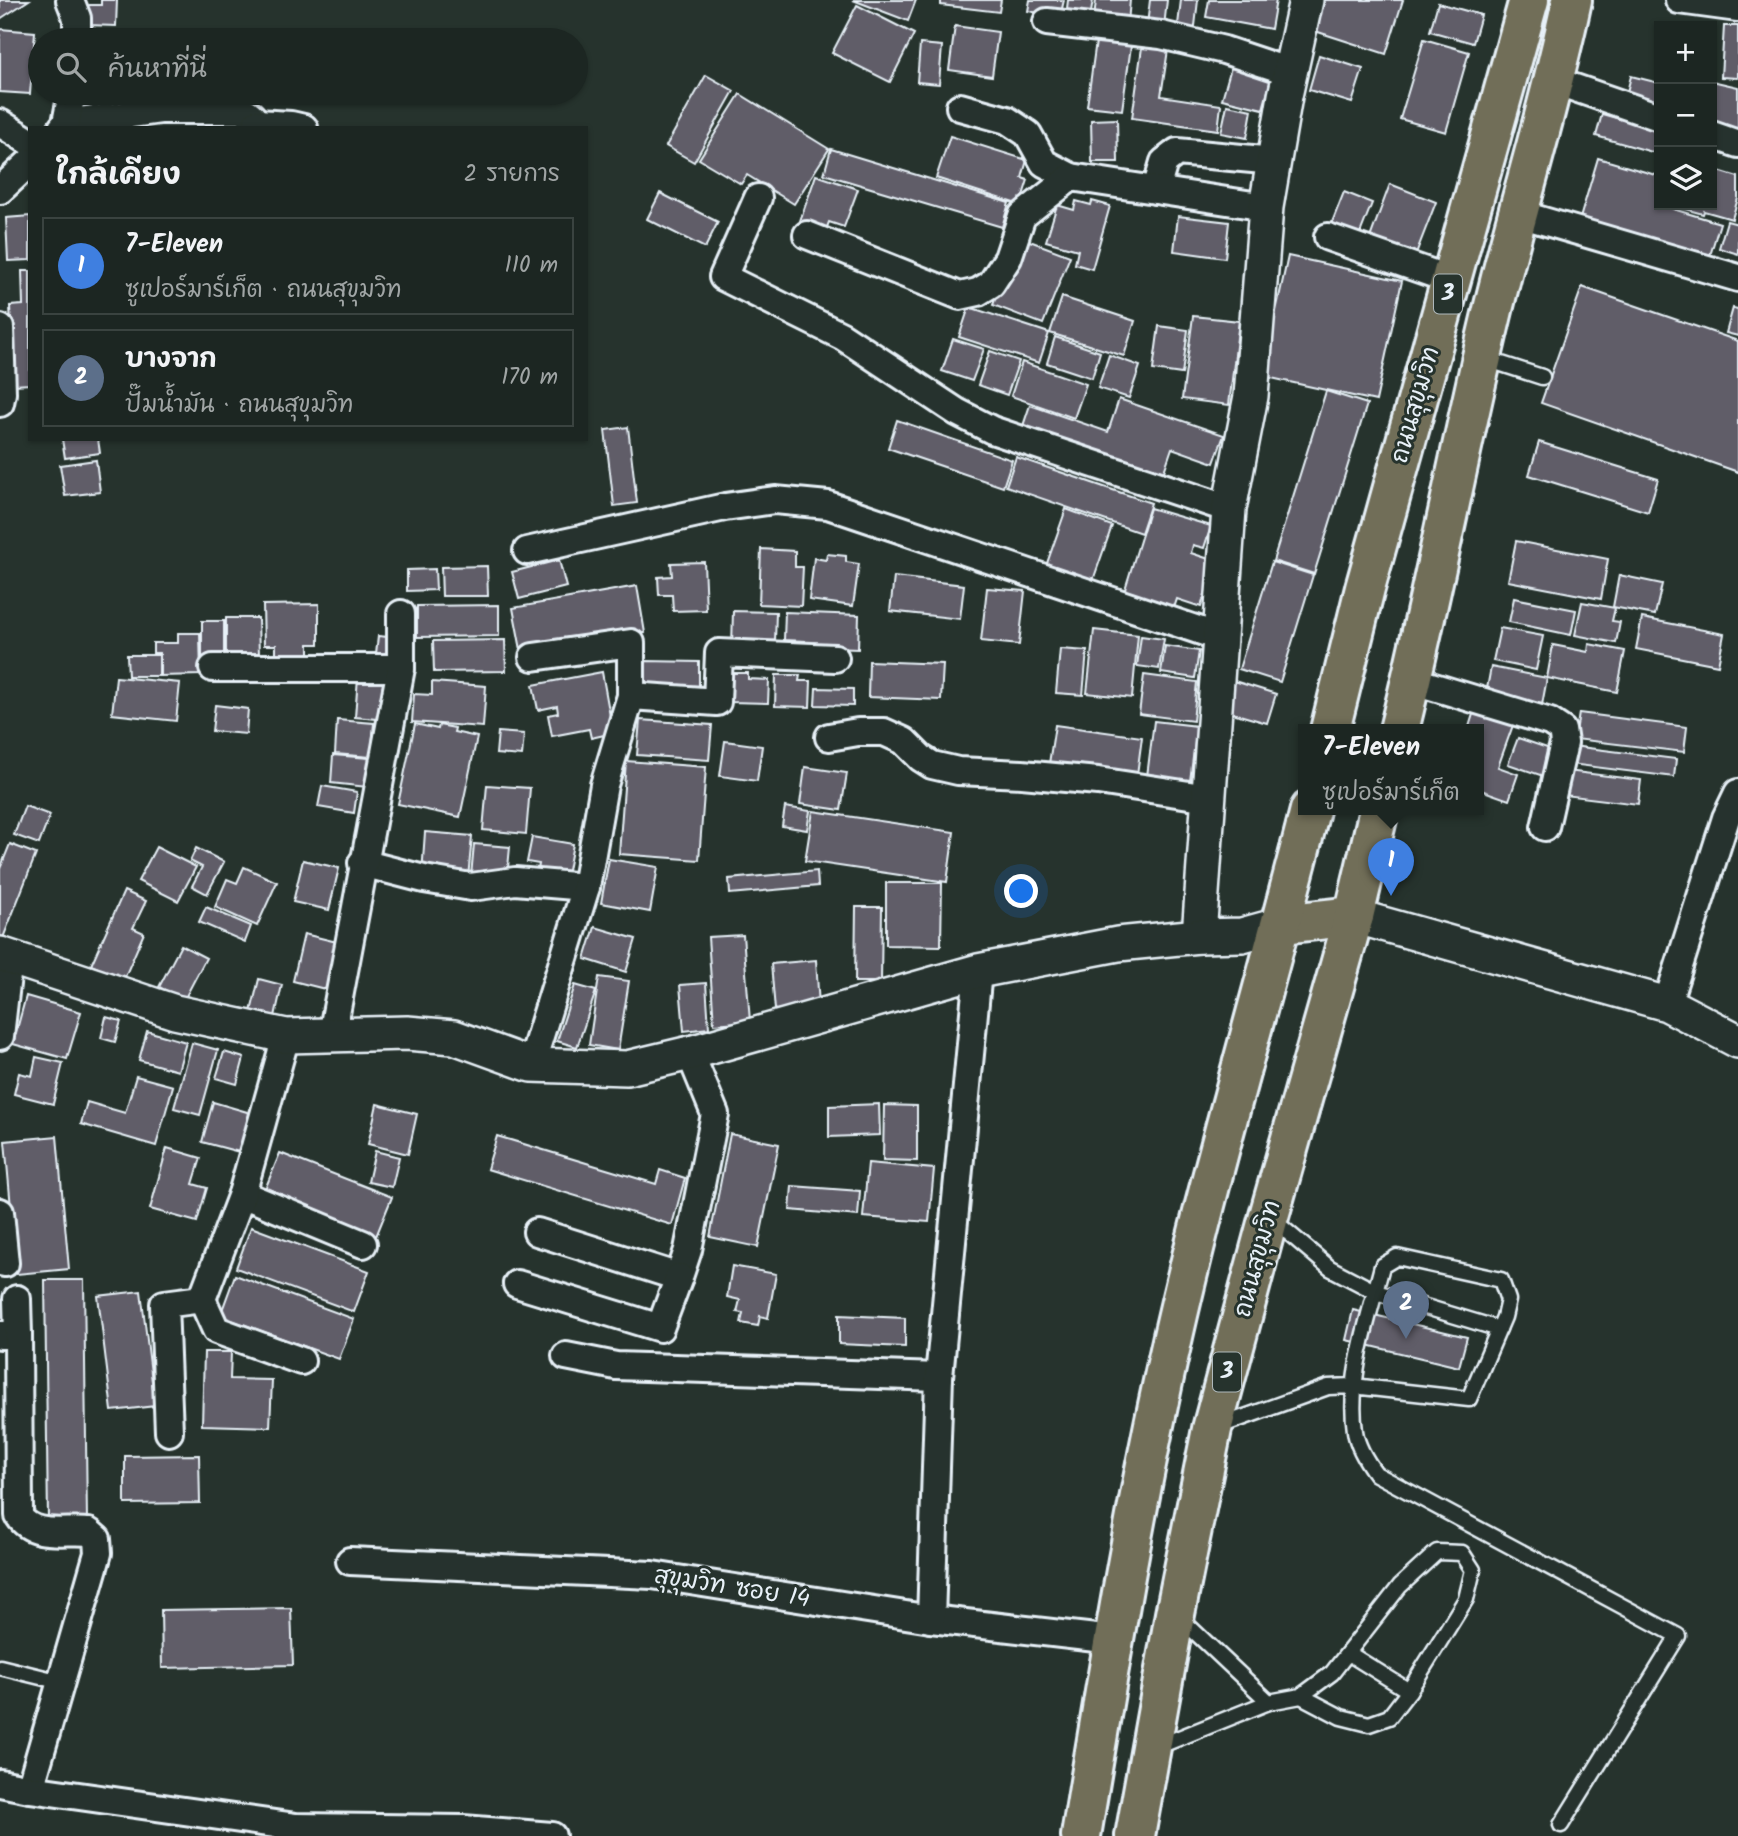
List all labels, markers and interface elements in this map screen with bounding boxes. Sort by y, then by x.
map controls [1654,21,1717,210]
button: + [1654,21,1717,84]
search box [28,28,588,105]
icon: search [52,48,90,86]
text: ค้นหาที่นี่ [108,49,207,91]
button: − [1654,84,1717,147]
button: layers [1654,147,1717,210]
text: ใกล้เคียง [56,152,181,200]
text: 2 รายการ [464,157,560,193]
text: 7-Eleven [125,224,223,266]
text: 1 [78,248,84,284]
text: 110 m [505,248,558,284]
text: ซูเปอร์มาร์เก็ต · ถนนสุขุมวิท [125,273,402,309]
road number: 3 [1434,274,1462,314]
text: บางจาก [125,339,217,381]
street label: ถนนสุขุมวิท [1381,342,1451,468]
text: 2 [74,360,88,396]
text: 170 m [501,360,558,396]
text: ปั๊มน้ำมัน · ถนนสุขุมวิท [125,388,353,424]
popup [1298,724,1484,815]
text: 7-Eleven [1322,727,1420,769]
text: ซูเปอร์มาร์เก็ต [1322,776,1460,812]
pin: 1 [1368,838,1414,896]
your location [1004,874,1038,908]
street label: ถนนสุขุมวิท [1224,1196,1292,1322]
pin: 2 [1383,1281,1429,1339]
road number: 3 [1213,1352,1241,1392]
street label: สุขุมวิท ซอย 14 [652,1556,812,1620]

